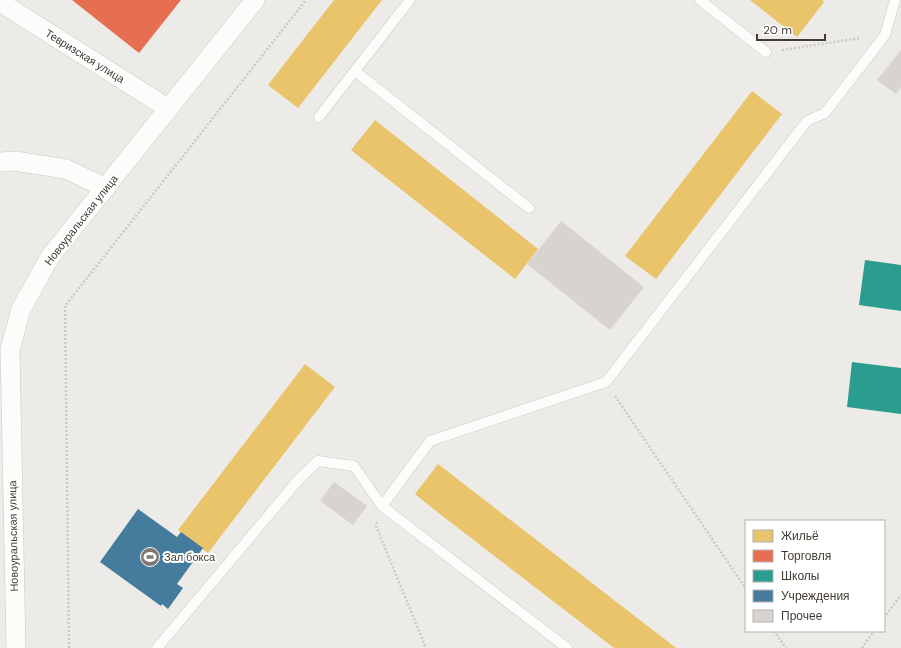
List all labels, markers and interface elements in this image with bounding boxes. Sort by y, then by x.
scale bar [757,16,825,42]
text: 20 m [763,22,792,38]
street label: Тевризская улица [43,26,128,87]
street label: Новоуральская улица [41,171,121,268]
street label: Новоуральская улица [5,479,21,592]
legend [745,520,885,632]
text: Жильё [781,528,819,544]
sports icon: Зал бокса [139,546,161,568]
text: Торговля [781,548,831,564]
place label: Зал бокса [164,550,216,564]
text: Школы [781,568,819,584]
text: Учреждения [781,588,850,604]
text: Прочее [781,608,823,624]

